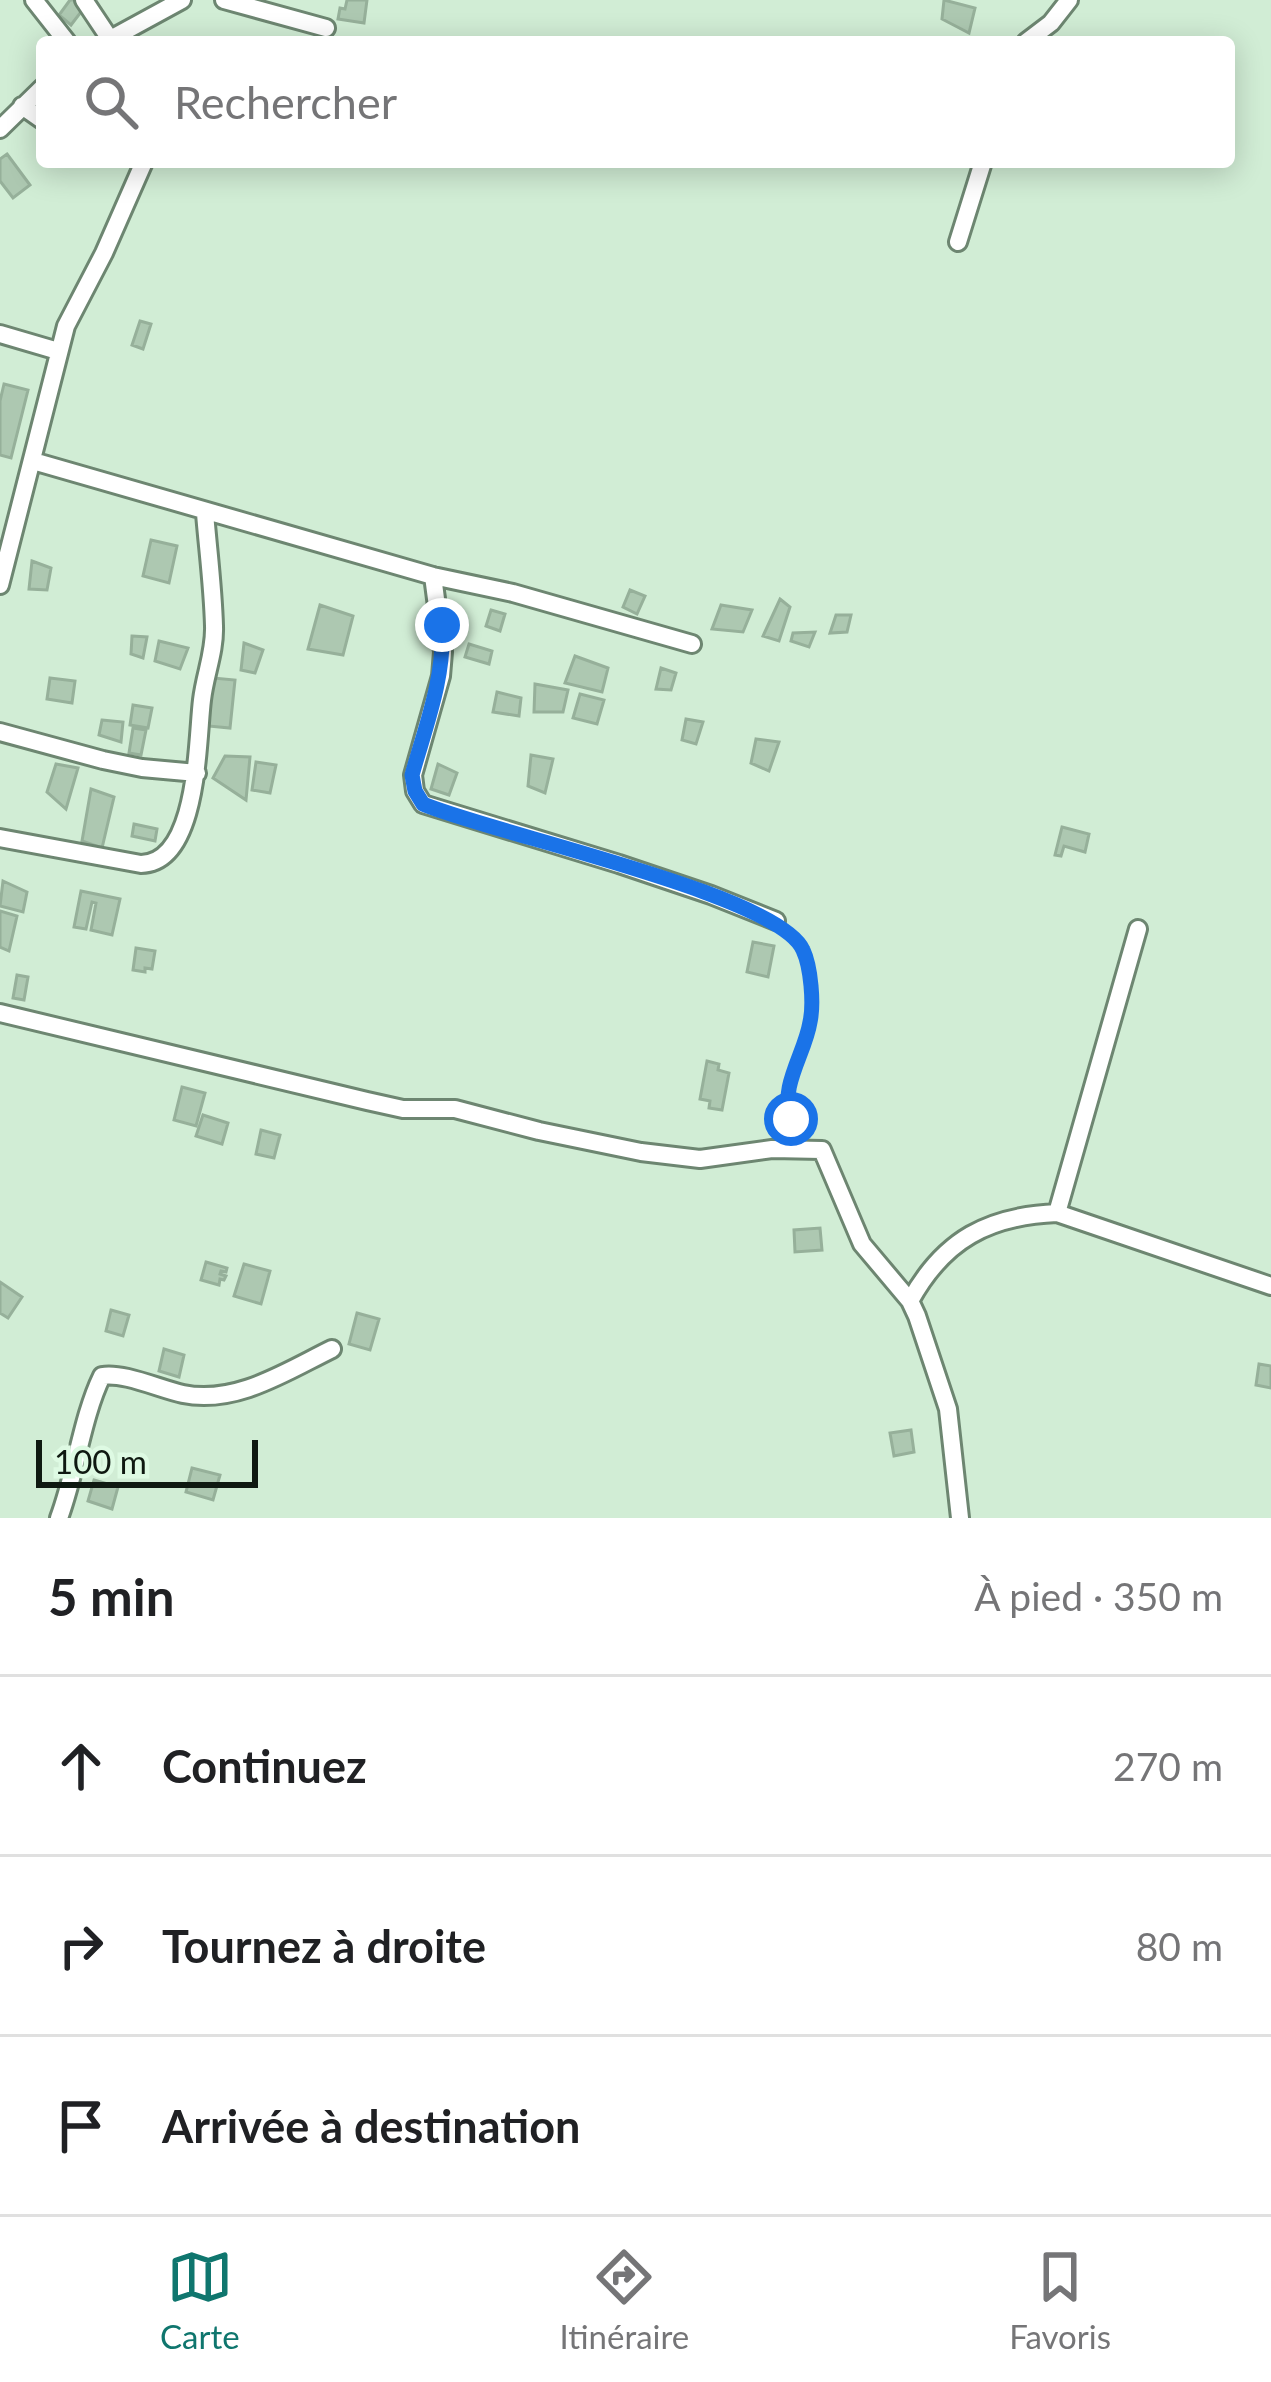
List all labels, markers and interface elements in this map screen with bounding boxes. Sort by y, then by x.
search box [36,36,1235,168]
icon: search [78,69,144,135]
text: Rechercher [174,75,397,129]
route end [415,598,469,652]
route start [764,1092,818,1146]
scale bar [36,1434,258,1487]
text: 100 m [54,1441,147,1481]
text: 5 min [48,1566,174,1627]
text: À pied · 350 m [974,1573,1223,1619]
icon: ahead [48,1733,114,1799]
text: Continuez [162,1739,367,1793]
text: 270 m [1113,1743,1223,1789]
icon: right [48,1913,114,1979]
text: Tournez à droite [162,1919,486,1973]
text: 80 m [1136,1923,1223,1969]
icon: arrive [48,2093,114,2159]
text: Arrivée à destination [162,2099,580,2153]
tab: Carte [160,2244,240,2356]
tab: Itinéraire [560,2244,689,2356]
tab: Favoris [1009,2244,1111,2356]

